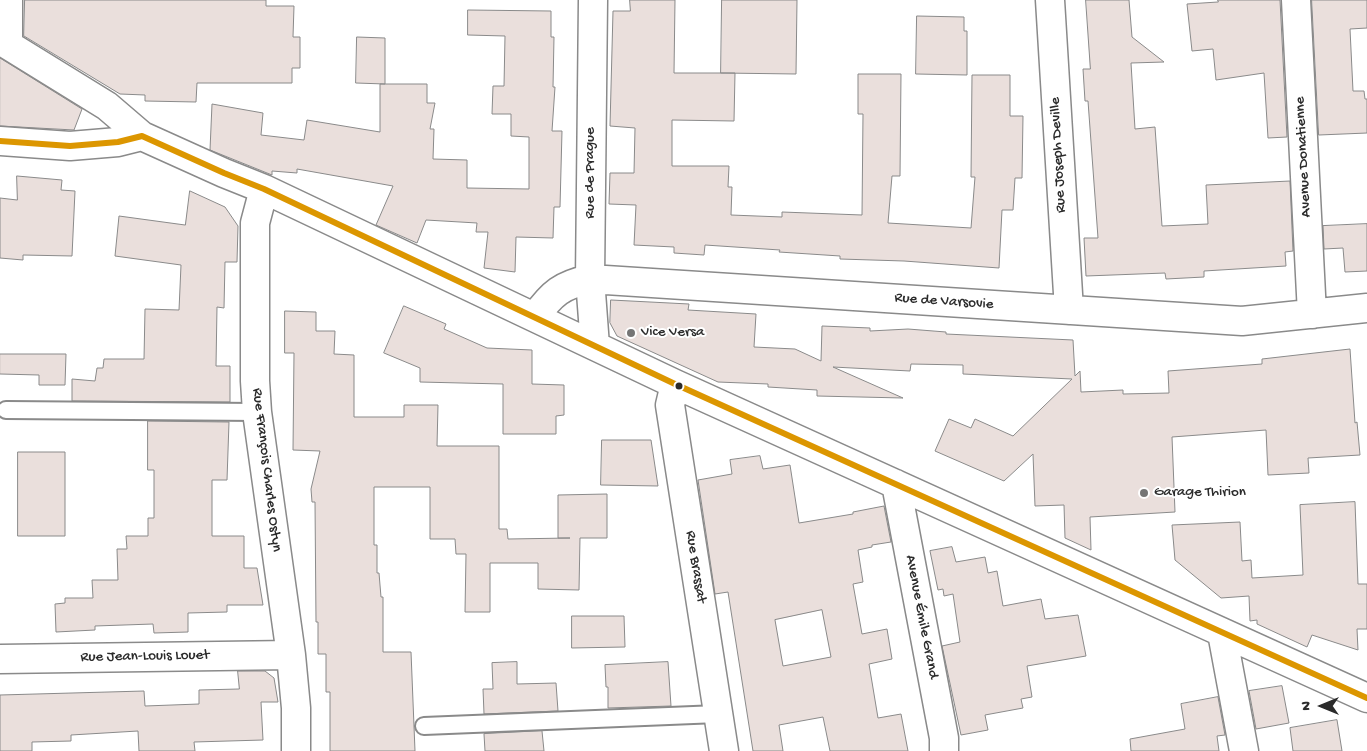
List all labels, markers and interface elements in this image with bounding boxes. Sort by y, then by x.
street label: Avenue Donatienne [1292,96,1316,218]
street label: Rue Joseph Deville [1047,97,1071,213]
street label: Rue de Prague [582,127,600,219]
street label: Rue de Varsovie [894,290,994,314]
place label: Vice Versa [641,324,704,342]
marker: Vice Versa [625,327,637,339]
unlabelled marker [674,381,684,391]
street label: Rue François Charles Ostyn [247,387,285,553]
place label: Garage Thirion [1154,484,1246,502]
marker: Garage Thirion [1138,487,1150,499]
street label: Rue Brassat [680,530,710,604]
street label: Avenue Émile Grand [900,554,942,680]
street label: Rue Jean-Louis Louet [80,647,210,667]
north arrow [1297,681,1347,731]
text: N [1298,701,1315,711]

